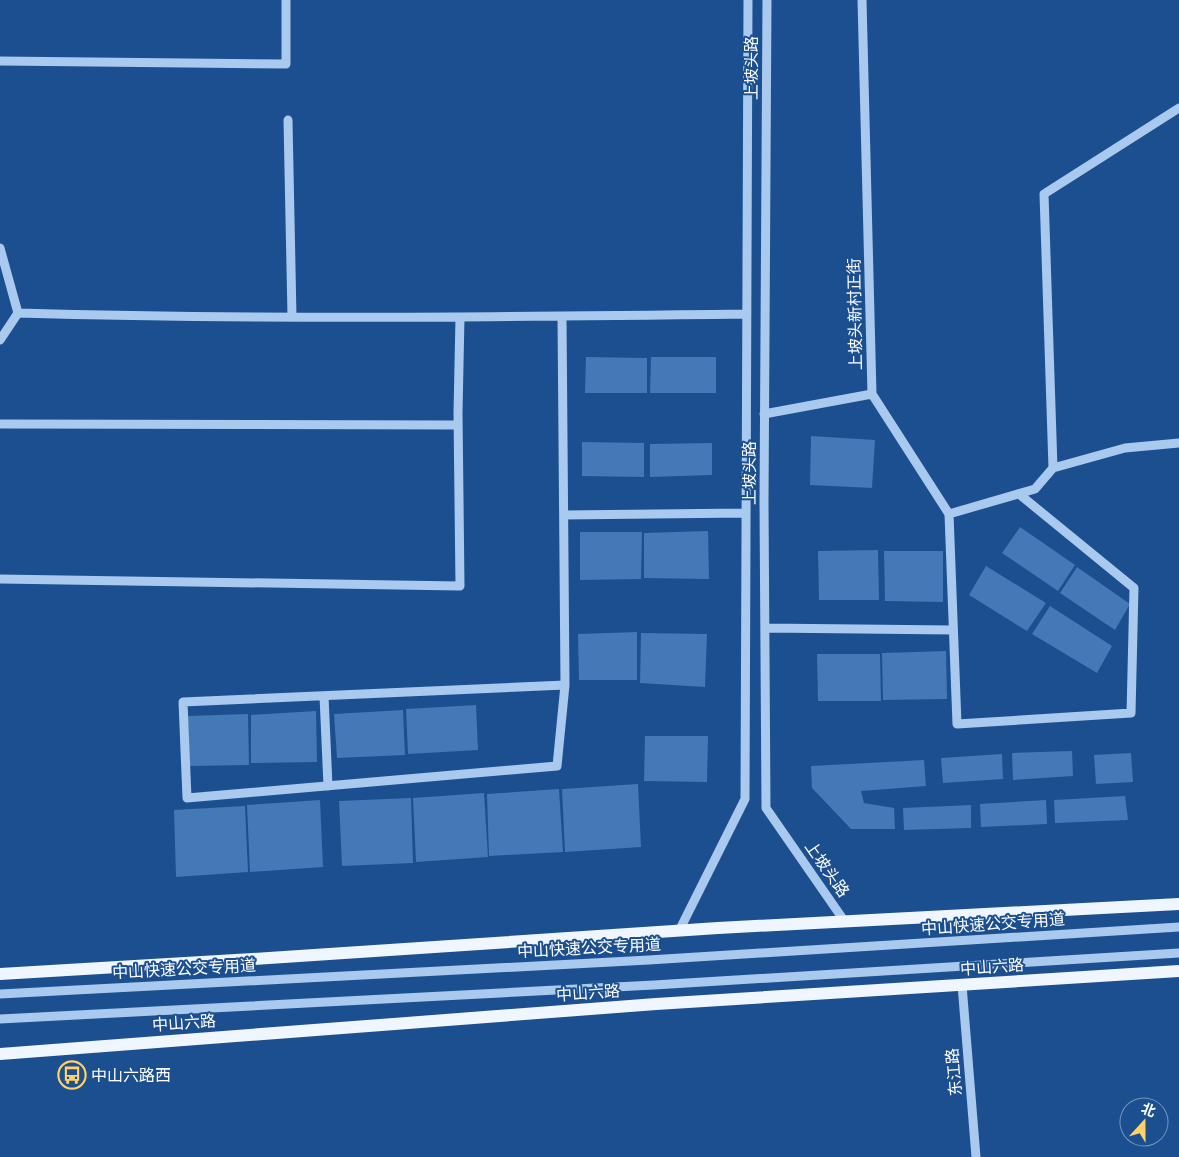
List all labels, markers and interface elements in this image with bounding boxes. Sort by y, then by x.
street label: 上坡头路 [742,36,761,100]
street label: 上坡头新村正街 [845,258,865,370]
street label: 上坡头路 [740,441,759,505]
street label: 上坡头路 [801,837,853,901]
street label: 中山快速公交专用道 [921,910,1065,938]
street label: 中山快速公交专用道 [517,935,661,961]
street label: 中山六路 [959,955,1025,979]
street label: 中山快速公交专用道 [112,956,256,982]
street label: 中山六路 [555,981,621,1005]
street label: 中山六路 [151,1011,217,1035]
street label: 东江路 [942,1047,966,1097]
bus stop icon: 中山六路西 [57,1060,87,1090]
place label: 中山六路西 [91,1066,171,1085]
north arrow [1119,1097,1169,1147]
text: 北 [1139,1100,1158,1121]

